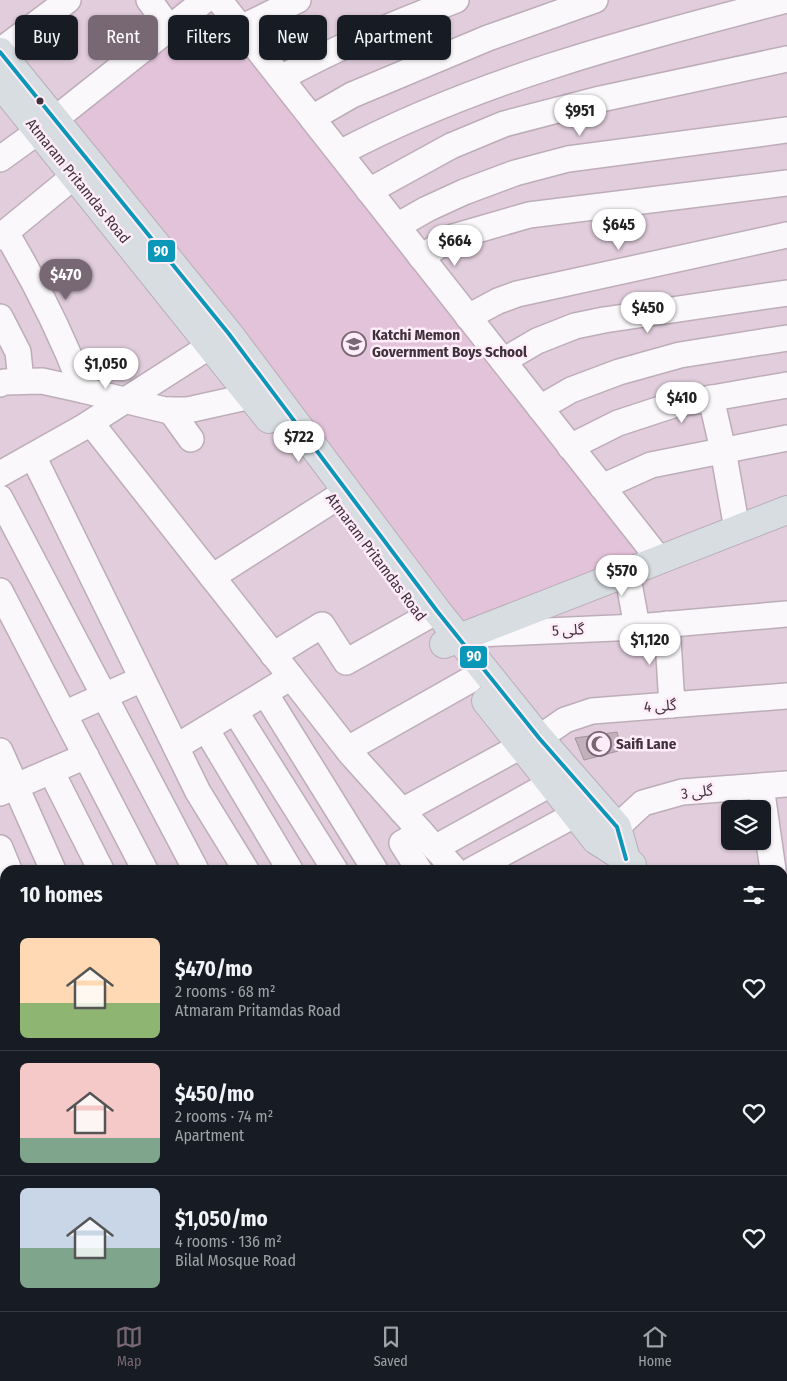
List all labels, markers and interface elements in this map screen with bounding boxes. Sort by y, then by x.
chip: Buy [15,15,78,60]
chip: Rent [88,15,158,60]
chip: Filters [168,15,249,60]
chip: New [259,15,327,60]
chip: Apartment [337,15,451,60]
pin: $951 [550,94,610,137]
unlabelled marker [35,96,45,106]
text: $951 [565,101,595,120]
street label: Atmaram Pritamdas Road [22,115,134,247]
pin: $645 [589,208,649,251]
text: $645 [603,215,635,234]
pin: $664 [425,224,485,267]
text: $664 [439,231,471,250]
line badge: 90 [147,239,176,263]
text: 90 [154,243,169,260]
pin: $470 [36,258,96,301]
text: $470 [50,265,82,284]
pin: $450 [618,292,678,334]
text: $450 [632,298,664,317]
place label: Katchi Memon Government Boys School [372,326,528,361]
school or university icon: Katchi Memon Government Boys School [341,331,367,357]
pin: $1,050 [65,348,147,390]
text: $1,050 [85,354,127,373]
pin: $410 [652,382,712,424]
text: $410 [667,388,697,407]
pin: $722 [269,420,329,463]
text: $722 [284,427,314,446]
street label: Atmaram Pritamdas Road [322,490,430,624]
pin: $570 [592,554,652,597]
text: $570 [607,561,637,580]
street label: گلی 5 [551,620,585,640]
pin: $1,120 [609,624,691,666]
text: $1,120 [630,630,670,649]
line badge: 90 [459,645,488,669]
text: 90 [467,648,482,665]
street label: گلی 4 [643,696,678,716]
mosque icon: Saifi Lane [586,731,612,757]
place label: Saifi Lane [616,735,677,753]
street label: گلی 3 [680,781,715,803]
map controls [721,800,771,850]
button: layers [721,800,771,850]
icon: filters [740,881,768,909]
text: 10 homes [20,882,103,908]
text: $470/mo [175,956,252,982]
icon: home [60,958,120,1018]
icon: heart [740,974,768,1002]
text: 2 rooms · 68 m² [175,982,276,1001]
text: Atmaram Pritamdas Road [175,1001,341,1020]
text: $450/mo [175,1081,254,1107]
icon: home [60,1083,120,1143]
icon: heart [740,1099,768,1127]
text: 2 rooms · 74 m² [175,1107,273,1126]
text: Apartment [175,1126,244,1145]
text: $1,050/mo [175,1206,268,1232]
icon: home [60,1208,120,1268]
icon: heart [740,1224,768,1252]
text: 4 rooms · 136 m² [175,1232,282,1251]
text: Bilal Mosque Road [175,1251,296,1270]
tab: Map [115,1323,143,1370]
tab: Saved [374,1323,408,1370]
tab: Home [638,1323,672,1370]

